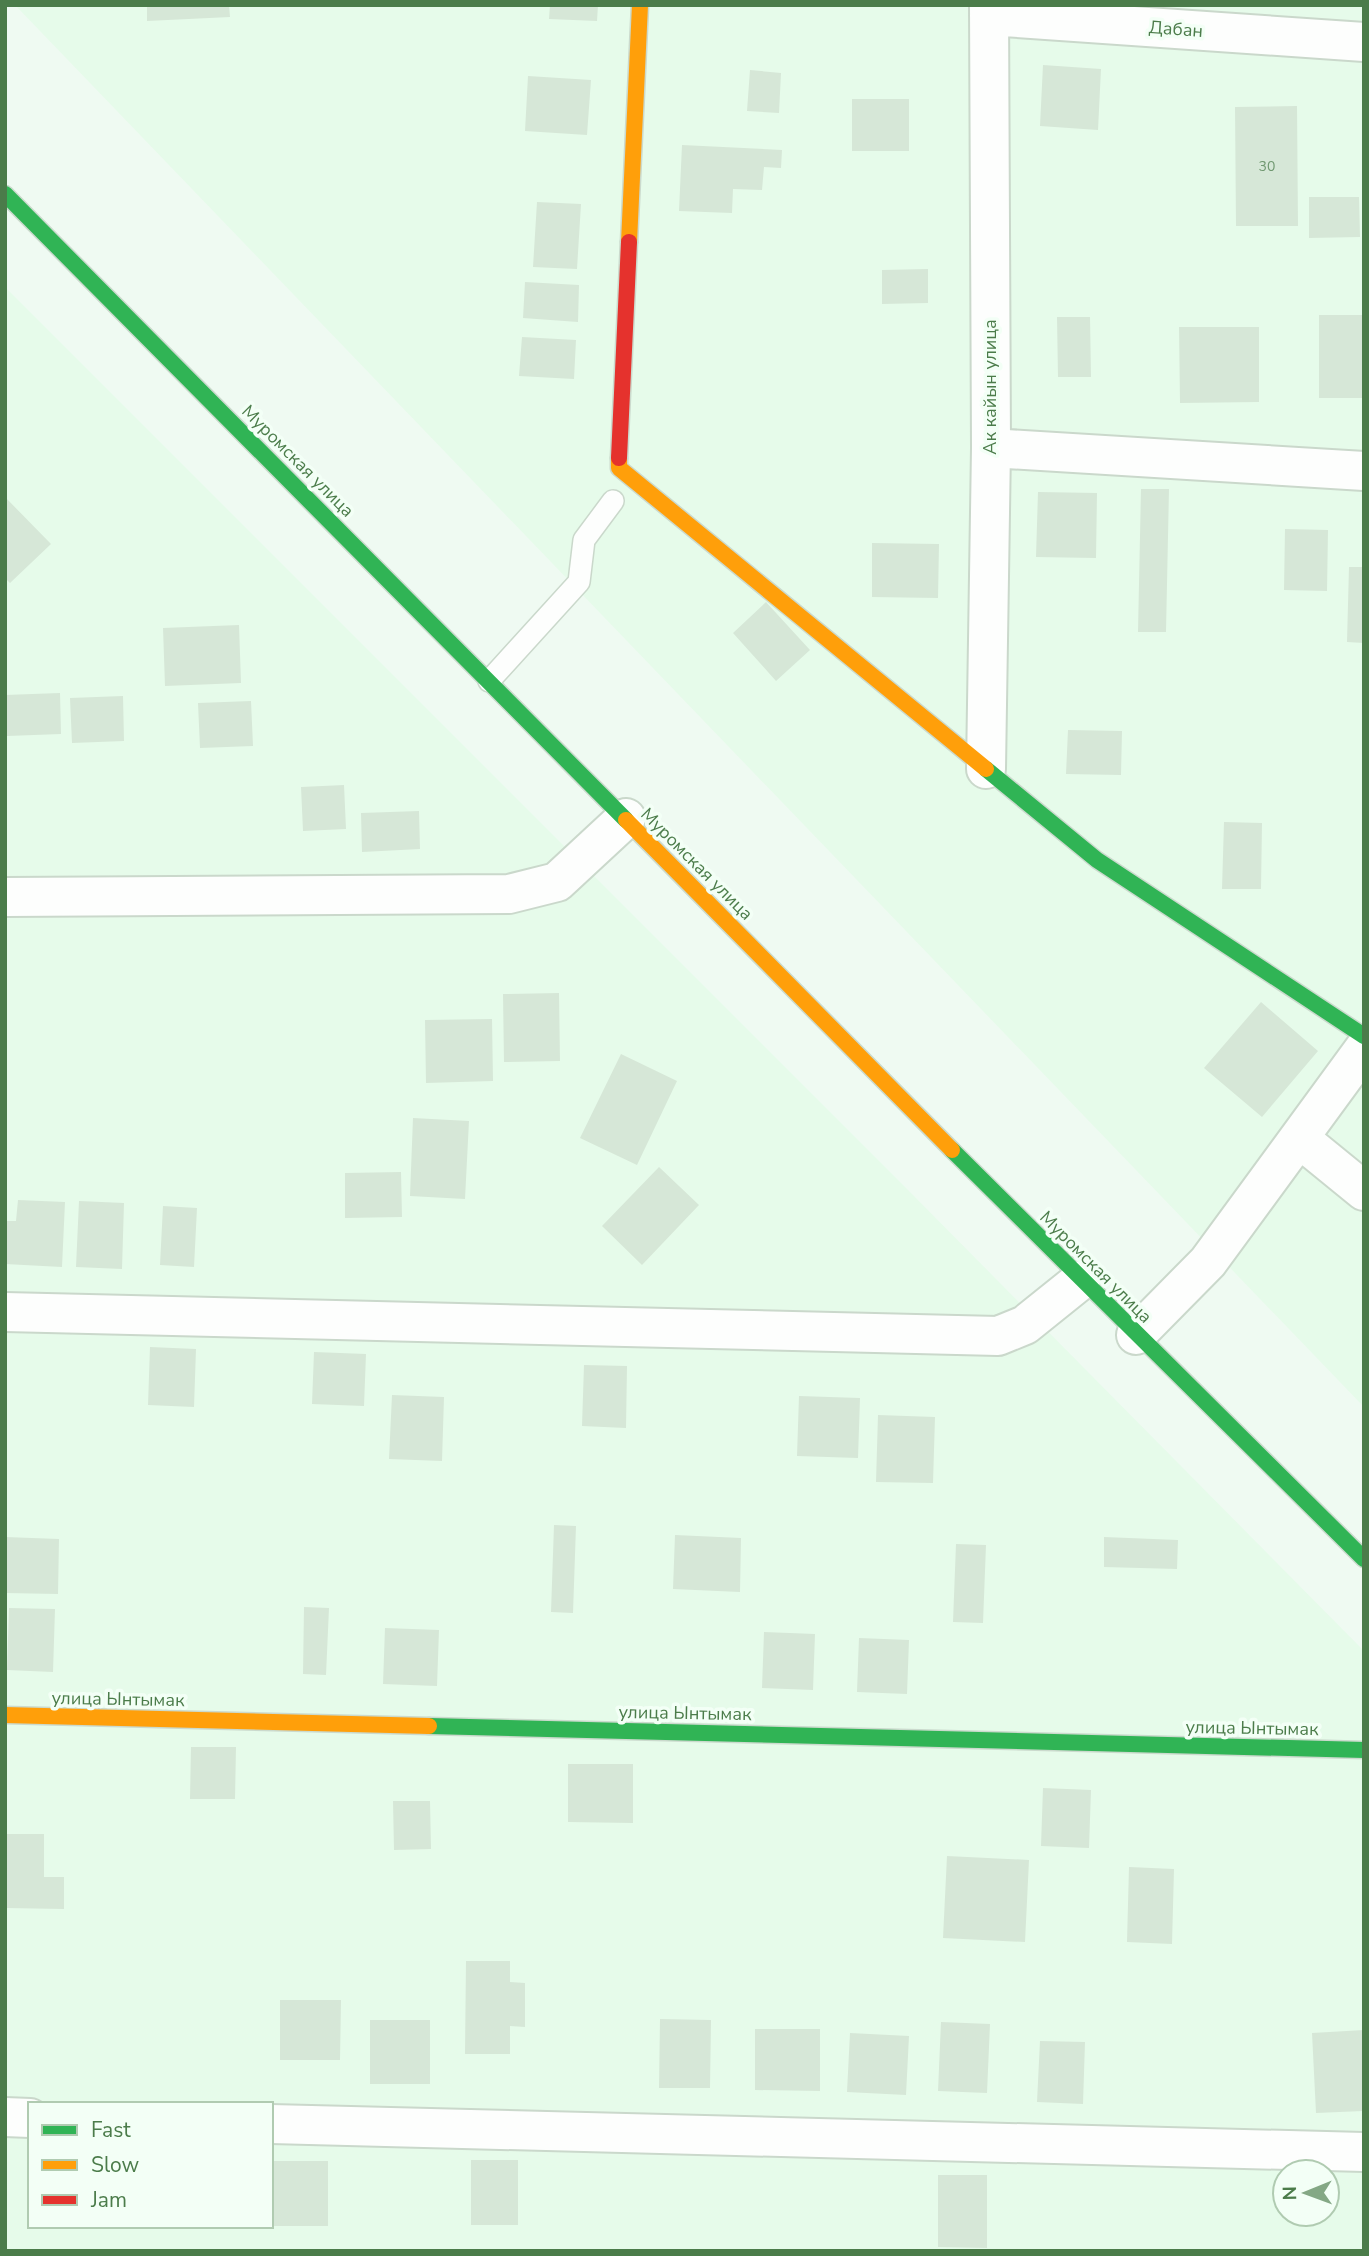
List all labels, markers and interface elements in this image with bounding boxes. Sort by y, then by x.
street label: Дабан [1148,15,1204,43]
house number: 30 [1259,157,1275,176]
street label: Ак кайын улица [978,319,1002,455]
street label: Муромская улица [237,400,359,522]
street label: Муромская улица [636,803,758,925]
street label: Муромская улица [1035,1206,1157,1328]
street label: улица Ынтымак [51,1686,185,1712]
street label: улица Ынтымак [618,1700,752,1726]
street label: улица Ынтымак [1185,1715,1319,1741]
legend [28,2102,273,2228]
text: Fast [91,2116,131,2144]
text: Slow [91,2151,140,2179]
north arrow [1271,2158,1341,2228]
text: Jam [90,2186,127,2214]
text: N [1277,2186,1303,2201]

